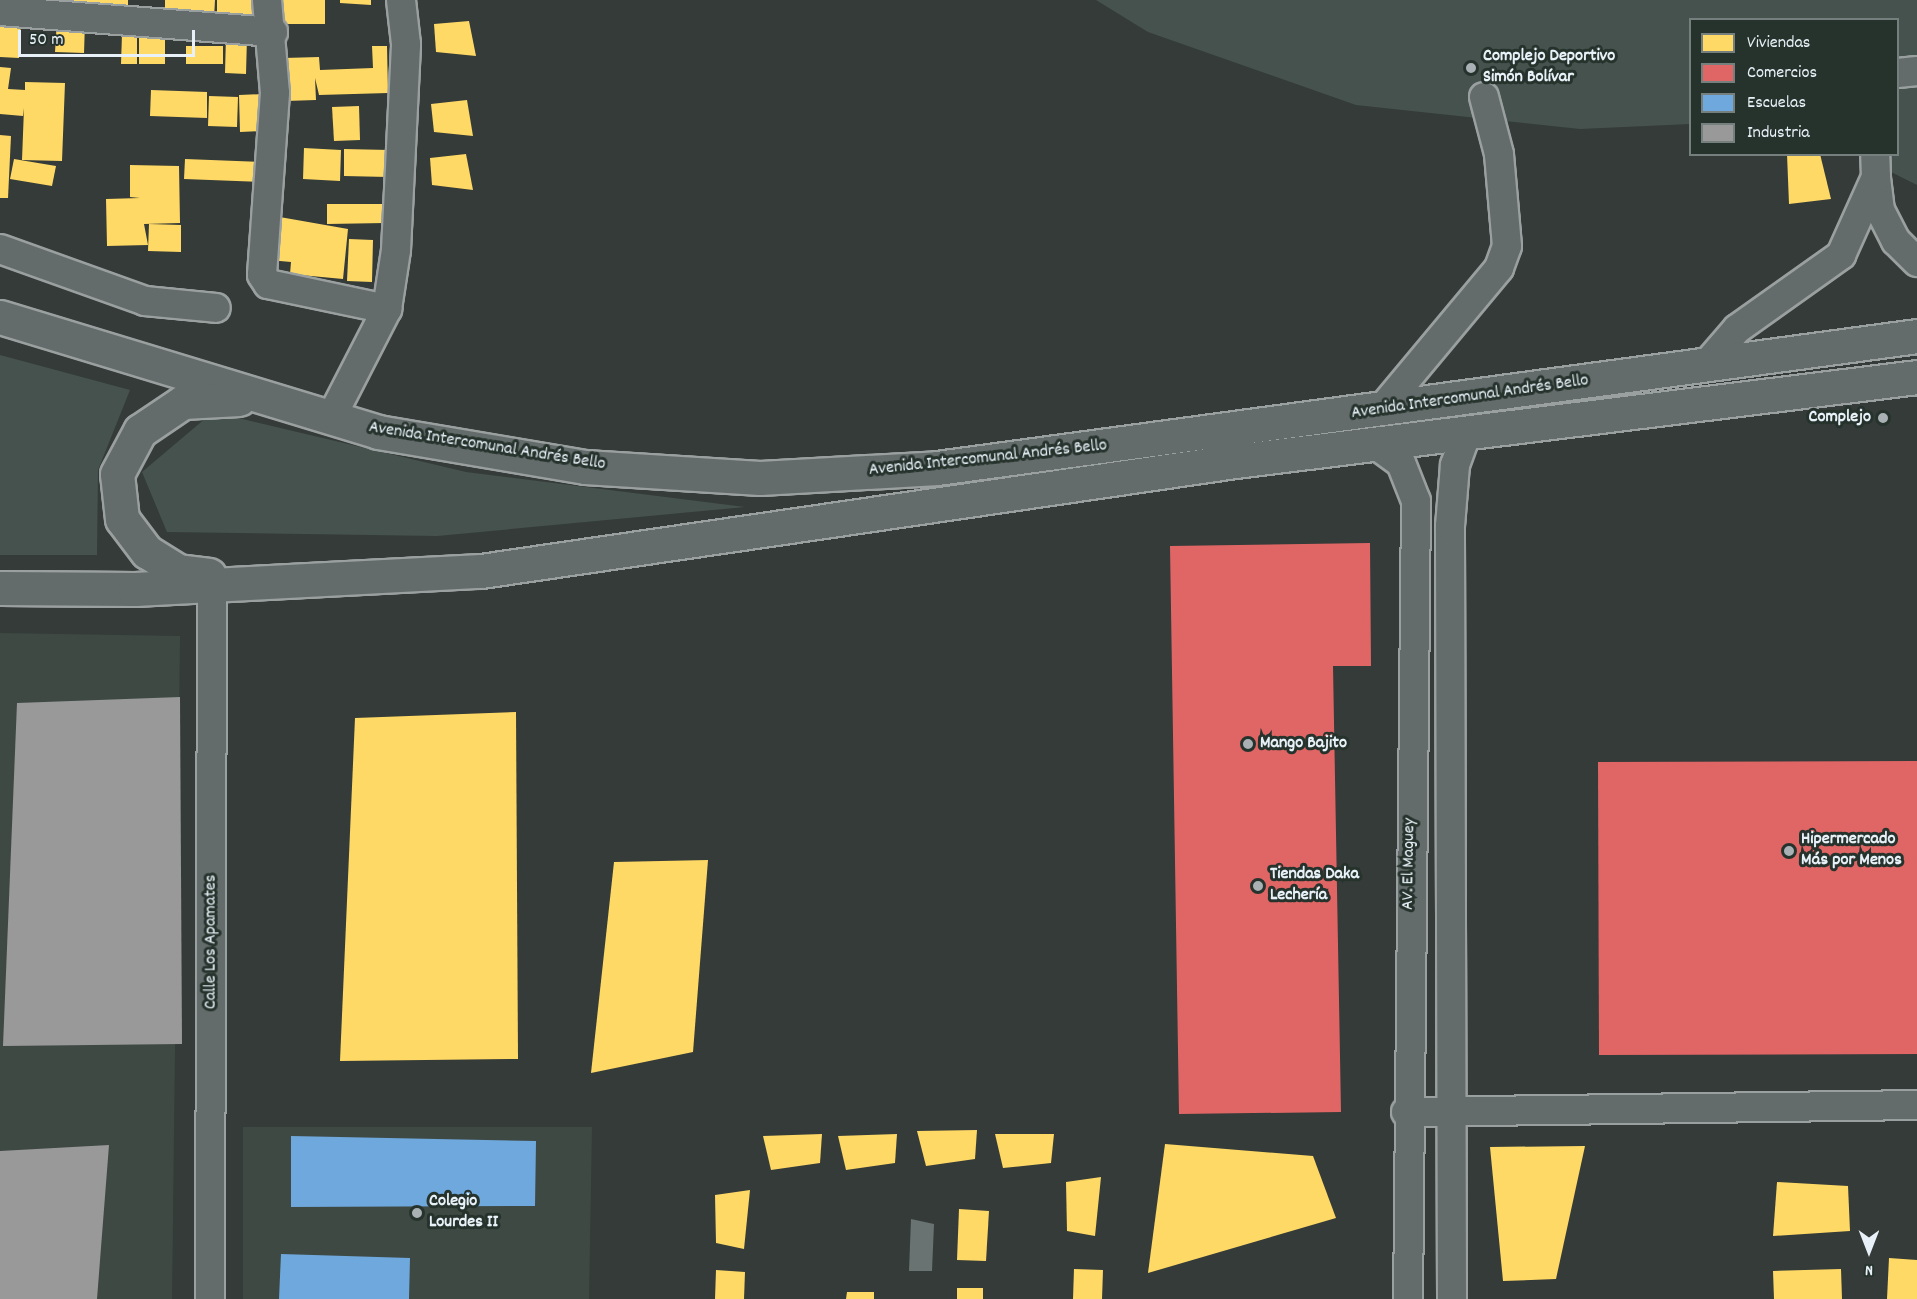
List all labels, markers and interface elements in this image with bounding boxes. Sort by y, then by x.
scale bar [21,18,198,56]
legend [1689,18,1899,156]
text: 50 m [29,28,64,53]
text: Viviendas [1747,31,1810,56]
place label: Complejo Deportivo Simón Bolívar [1483,47,1615,90]
marker: Complejo Deportivo Simón Bolívar [1464,61,1478,75]
text: Comercios [1747,61,1817,86]
text: Escuelas [1747,91,1806,116]
text: Industria [1747,121,1810,146]
street label: Avenida Intercomunal Andrés Bello [1350,371,1590,425]
place label: Complejo [1809,407,1871,429]
marker: Complejo [1876,411,1890,425]
street label: Avenida Intercomunal Andrés Bello [367,418,607,476]
street label: Avenida Intercomunal Andrés Bello [868,436,1108,482]
place label: Mango Bajito [1260,733,1347,755]
marker: Mango Bajito [1241,737,1255,751]
street label: AV. El Maguey [1398,818,1422,910]
place label: Hipermercado Más por Menos [1801,830,1902,872]
marker: Hipermercado Más por Menos [1782,844,1796,858]
place label: Tiendas Daka Lechería [1270,865,1359,908]
street label: Calle Los Apamates [201,875,223,1009]
marker: Tiendas Daka Lechería [1251,879,1265,893]
place label: Colegio Lourdes II [429,1192,498,1234]
marker: Colegio Lourdes II [410,1206,424,1220]
north arrow [1839,1221,1899,1281]
text: N [1865,1258,1873,1281]

